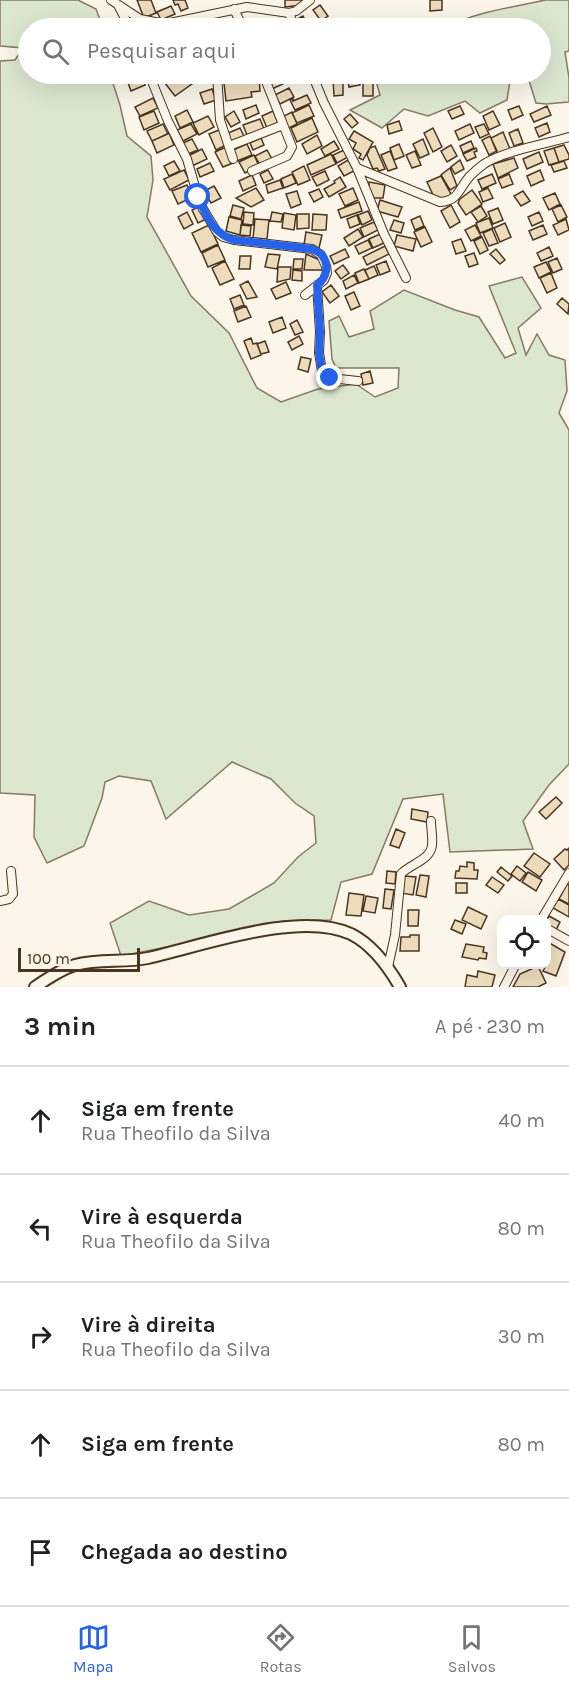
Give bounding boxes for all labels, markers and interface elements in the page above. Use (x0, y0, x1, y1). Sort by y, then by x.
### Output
search box (18, 18, 551, 84)
icon: search (39, 35, 72, 68)
text: Pesquisar aqui (87, 38, 236, 64)
route start (184, 183, 210, 209)
route end (316, 364, 342, 390)
map controls (497, 915, 551, 969)
button: locate (497, 915, 551, 969)
scale bar (18, 945, 140, 972)
text: 100 m (27, 949, 70, 968)
text: 3 min (24, 1011, 96, 1042)
text: A pé · 230 m (435, 1015, 545, 1038)
text: Siga em frente (81, 1096, 234, 1122)
icon: ahead (24, 1104, 57, 1137)
text: 40 m (499, 1109, 545, 1132)
text: Rua Theofilo da Silva (81, 1122, 271, 1145)
text: Vire à esquerda (81, 1204, 243, 1230)
icon: left (24, 1212, 57, 1245)
text: 80 m (497, 1217, 545, 1240)
text: Rua Theofilo da Silva (81, 1230, 271, 1253)
text: Vire à direita (81, 1312, 216, 1338)
icon: right (24, 1320, 57, 1353)
text: 30 m (498, 1325, 545, 1348)
text: Rua Theofilo da Silva (81, 1338, 271, 1361)
icon: ahead (24, 1428, 57, 1461)
text: Siga em frente (81, 1431, 234, 1457)
text: 80 m (497, 1433, 545, 1456)
icon: arrive (24, 1536, 57, 1569)
text: Chegada ao destino (81, 1539, 288, 1565)
tab: Mapa (73, 1621, 114, 1676)
tab: Rotas (260, 1621, 302, 1676)
tab: Salvos (448, 1621, 496, 1676)

